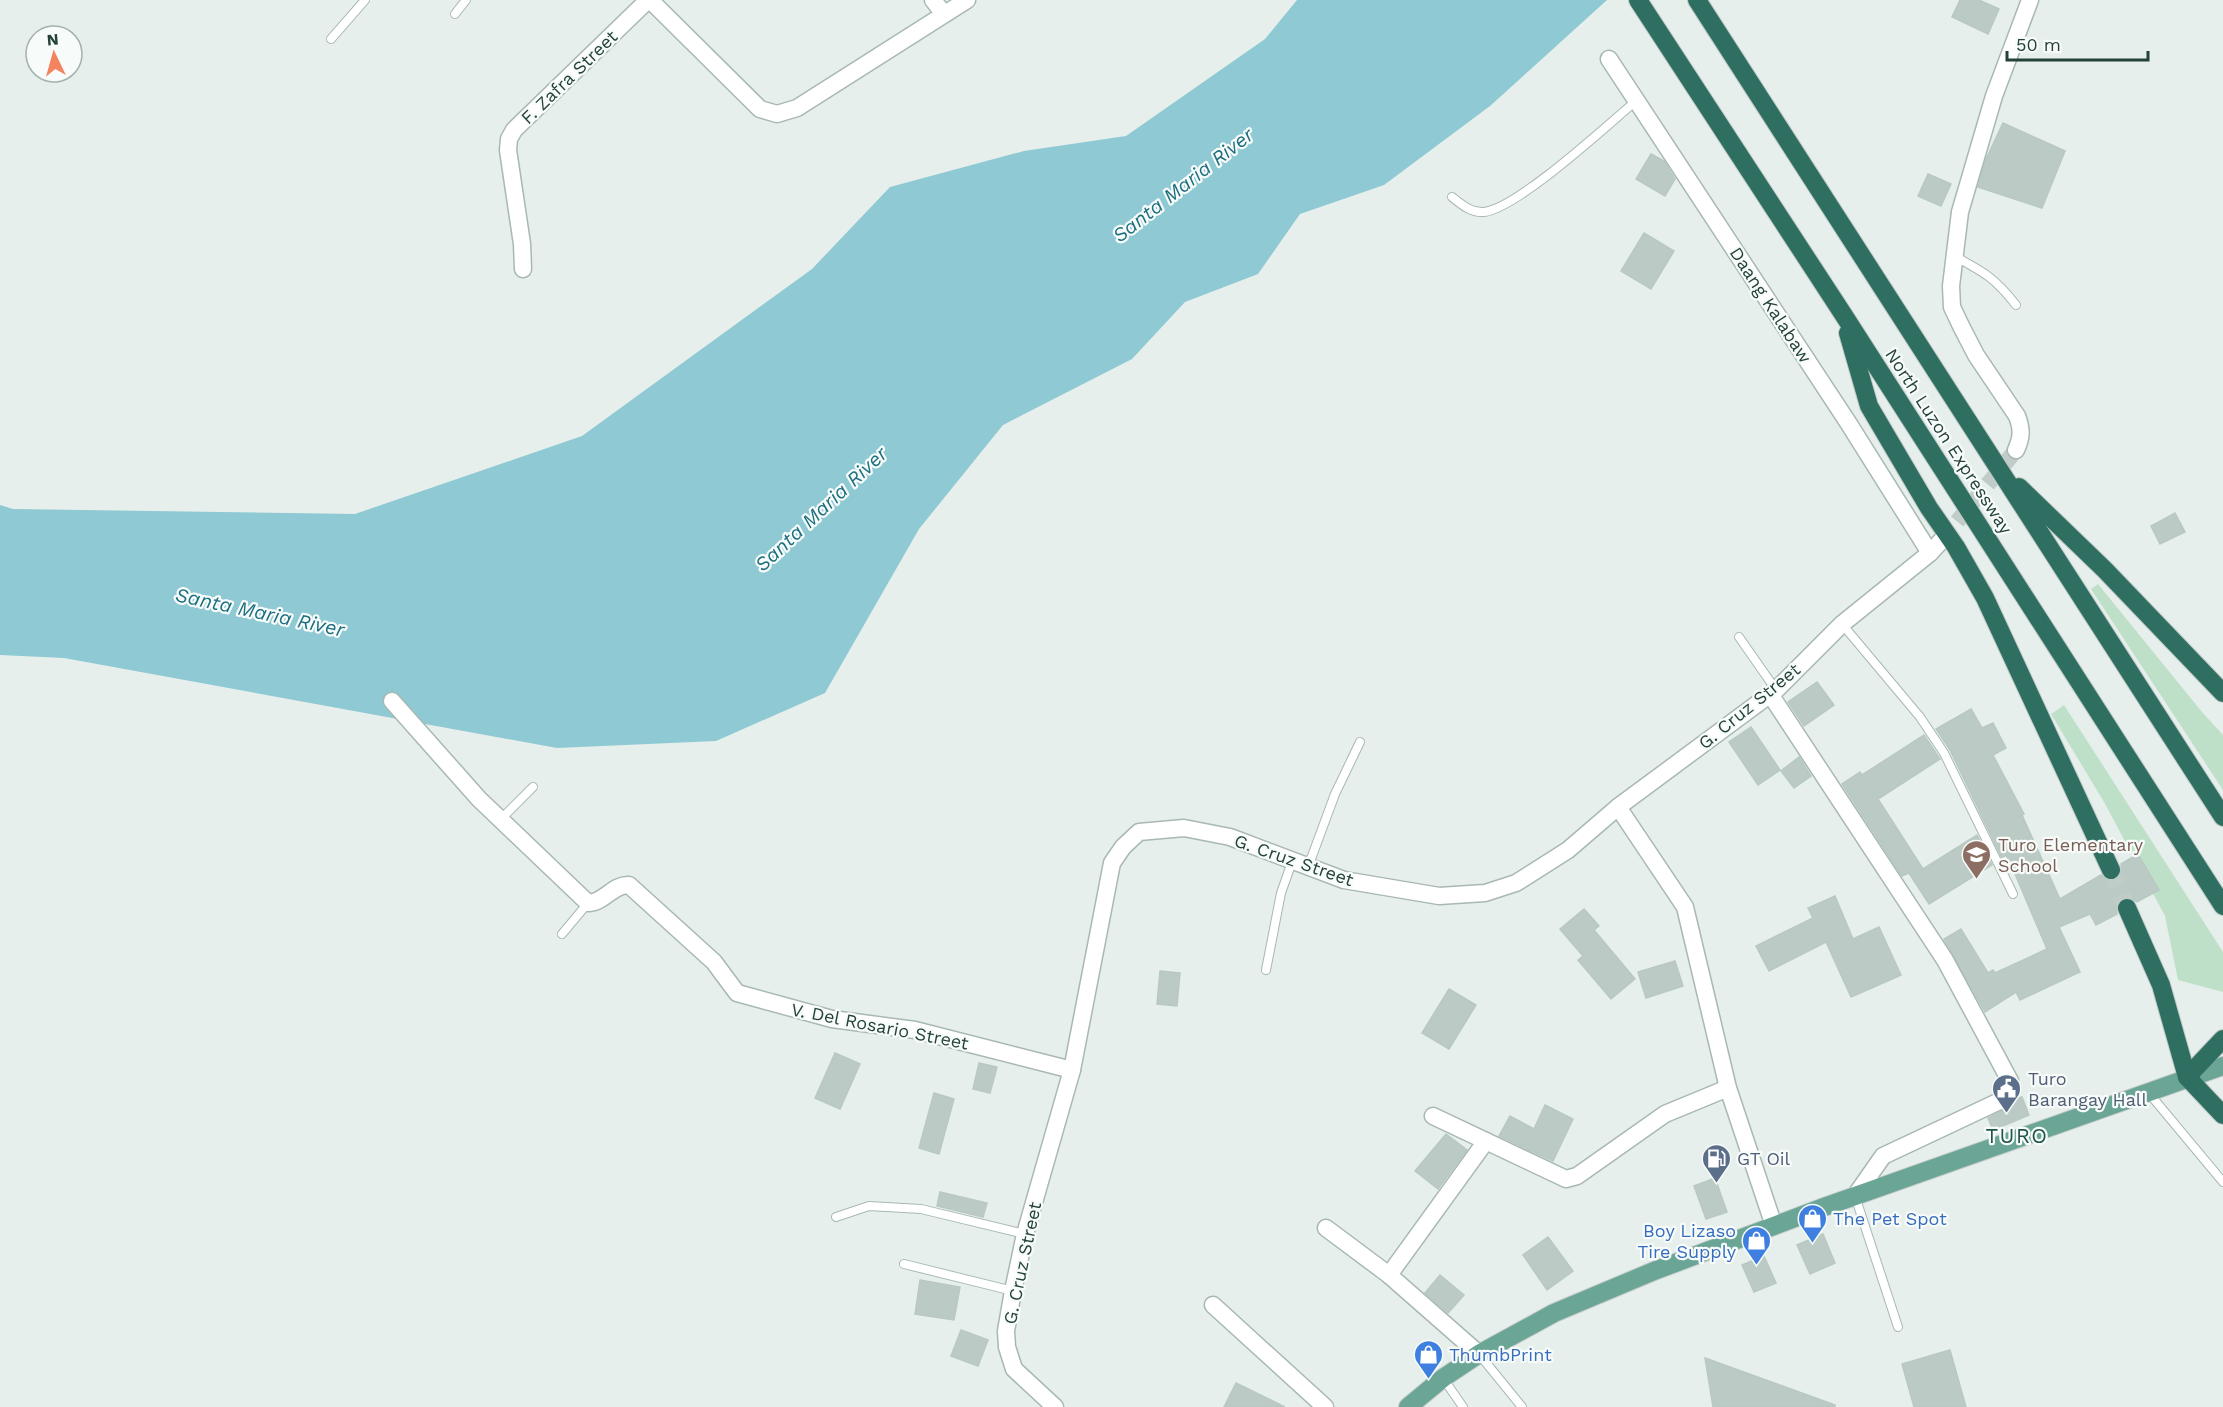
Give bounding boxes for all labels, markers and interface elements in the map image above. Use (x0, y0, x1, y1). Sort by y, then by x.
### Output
north arrow (24, 24, 84, 84)
scale bar (2007, 24, 2148, 62)
street label: F. Zafra Street (517, 26, 622, 128)
text: N (46, 30, 59, 50)
text: 50 m (2016, 34, 2061, 55)
water label: Santa Maria River (1108, 122, 1259, 247)
street label: Daang Kalabaw (1726, 243, 1816, 367)
street label: North Luzon Expressway (1881, 344, 2017, 538)
water label: Santa Maria River (750, 441, 893, 576)
water label: Santa Maria River (173, 582, 348, 642)
street label: G. Cruz Street (1694, 658, 1804, 753)
street label: G. Cruz Street (1232, 830, 1357, 890)
place label: Turo Elementary School (1998, 834, 2144, 876)
school or university icon: Turo Elementary School (1961, 838, 1993, 880)
street label: V. Del Rosario Street (790, 998, 971, 1054)
place label: Turo Barangay Hall (2028, 1068, 2147, 1110)
public building icon: Turo Barangay Hall (1991, 1072, 2023, 1114)
district label: TURO (1985, 1123, 2049, 1148)
fuel station icon: GT Oil (1700, 1142, 1732, 1184)
place label: GT Oil (1737, 1148, 1791, 1169)
street label: G. Cruz Street (999, 1199, 1045, 1326)
shop icon: The Pet Spot (1796, 1202, 1828, 1244)
place label: The Pet Spot (1833, 1208, 1947, 1229)
place label: Boy Lizaso Tire Supply (1638, 1220, 1737, 1262)
shop icon: Boy Lizaso Tire Supply (1741, 1224, 1773, 1266)
shop icon: ThumbPrint (1412, 1338, 1444, 1380)
place label: ThumbPrint (1449, 1344, 1552, 1365)

